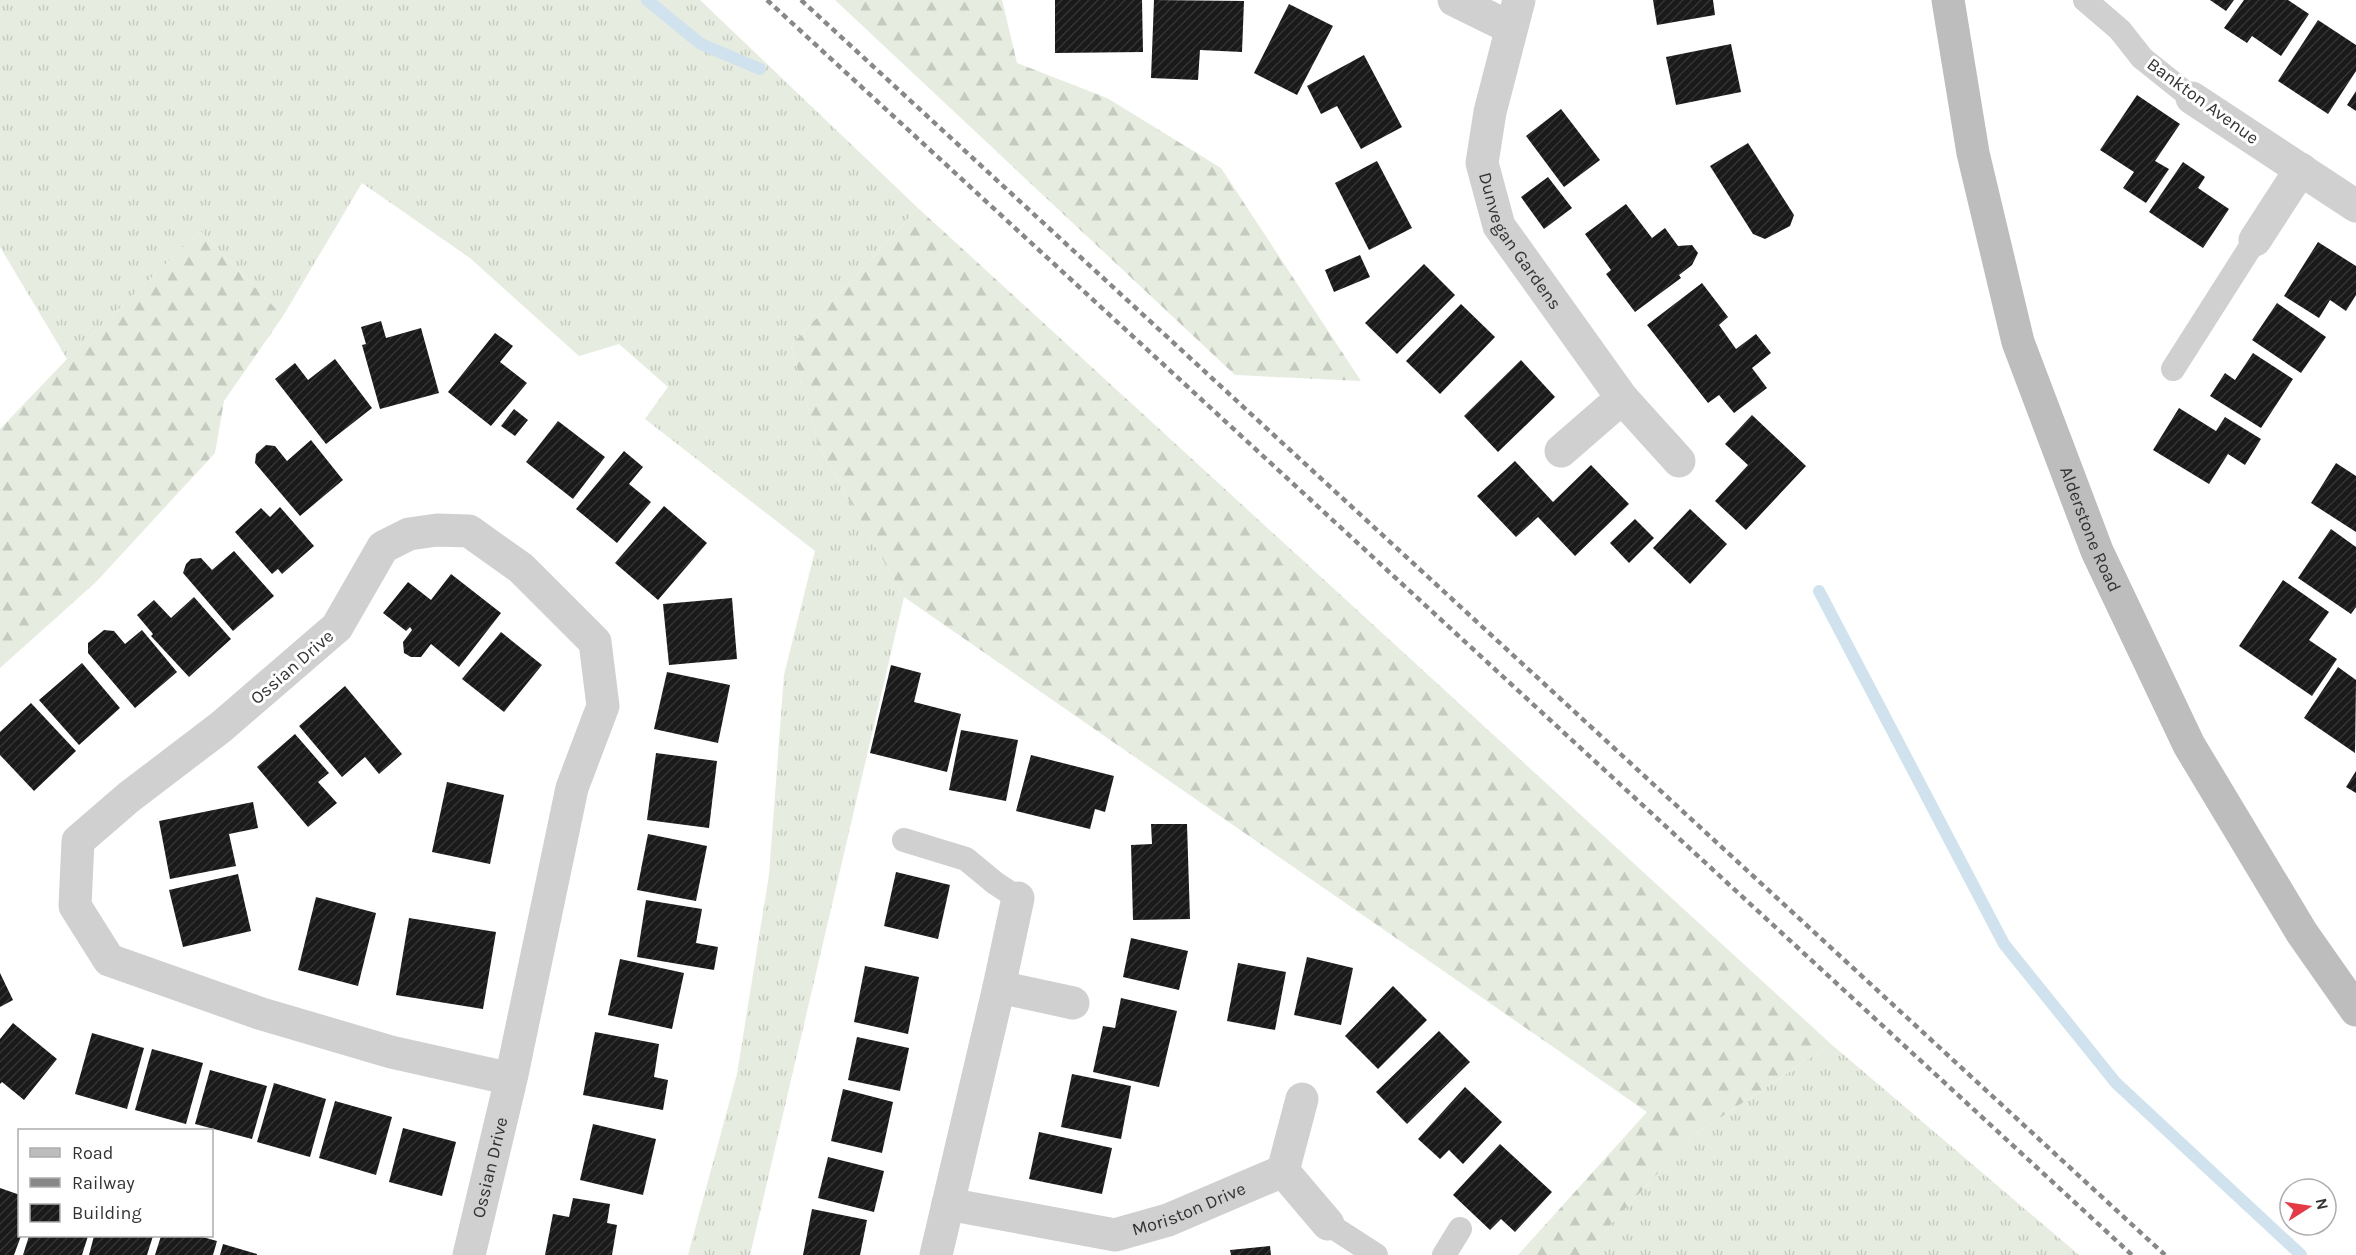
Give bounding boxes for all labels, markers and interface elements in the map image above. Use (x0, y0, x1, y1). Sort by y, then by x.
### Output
street label: Bankton Avenue (2143, 53, 2263, 149)
street label: Dunvegan Gardens (1474, 170, 1566, 314)
street label: Alderstone Road (2055, 463, 2126, 596)
street label: Ossian Drive (246, 625, 338, 709)
street label: Ossian Drive (467, 1115, 513, 1220)
legend (18, 1129, 213, 1237)
text: Road (72, 1142, 113, 1164)
text: Railway (72, 1172, 135, 1194)
street label: Moriston Drive (1129, 1177, 1249, 1241)
north arrow (2278, 1177, 2338, 1237)
text: N (2312, 1196, 2333, 1212)
text: Building (72, 1202, 142, 1224)

